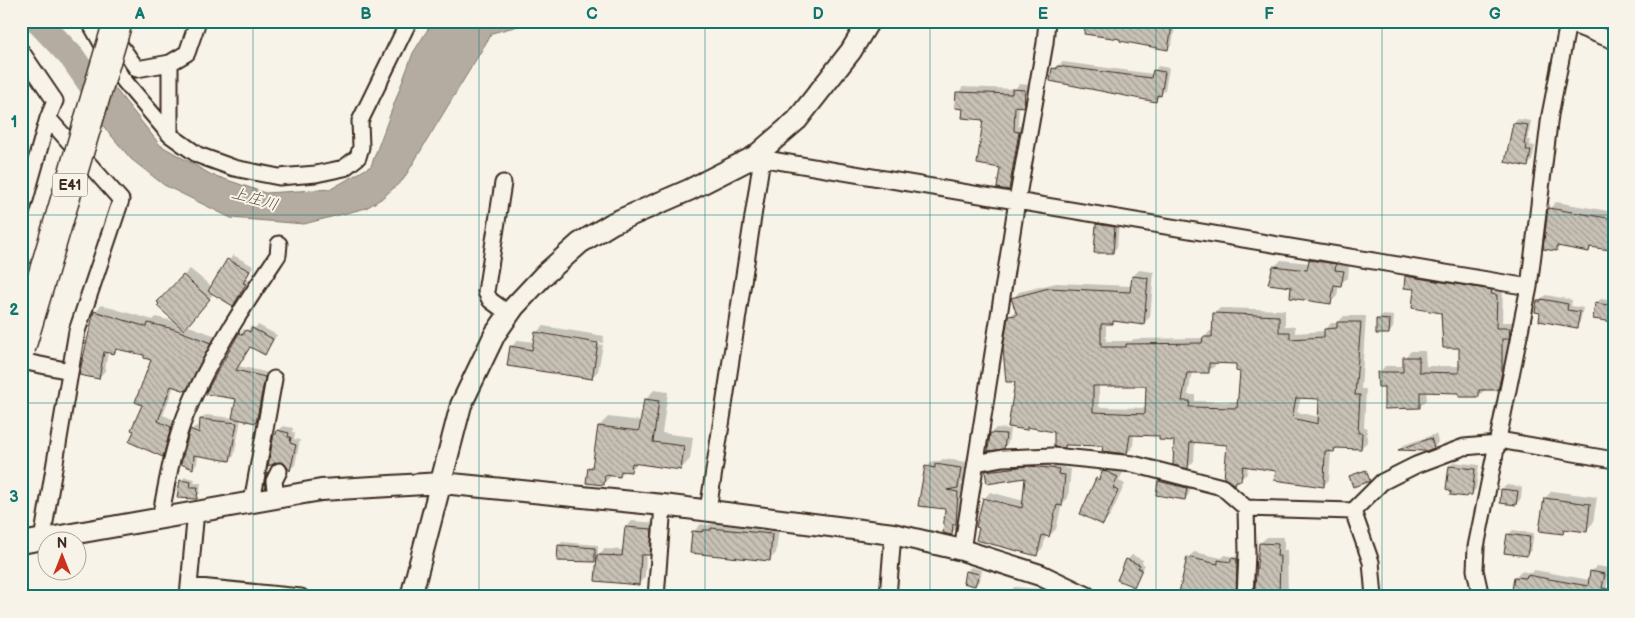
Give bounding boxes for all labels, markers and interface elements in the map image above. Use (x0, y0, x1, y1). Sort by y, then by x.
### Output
text: A (134, 5, 145, 24)
text: B (360, 5, 372, 24)
text: C (586, 5, 598, 24)
text: D (812, 5, 824, 24)
text: E (1038, 5, 1048, 24)
text: F (1264, 5, 1274, 24)
text: G (1489, 5, 1501, 24)
text: 1 (11, 113, 17, 132)
road number: E41 (52, 174, 88, 196)
water label: 上庄川 (229, 184, 280, 215)
text: 2 (9, 301, 19, 320)
text: 3 (9, 488, 19, 507)
north arrow (38, 530, 88, 580)
text: N (57, 535, 67, 552)

